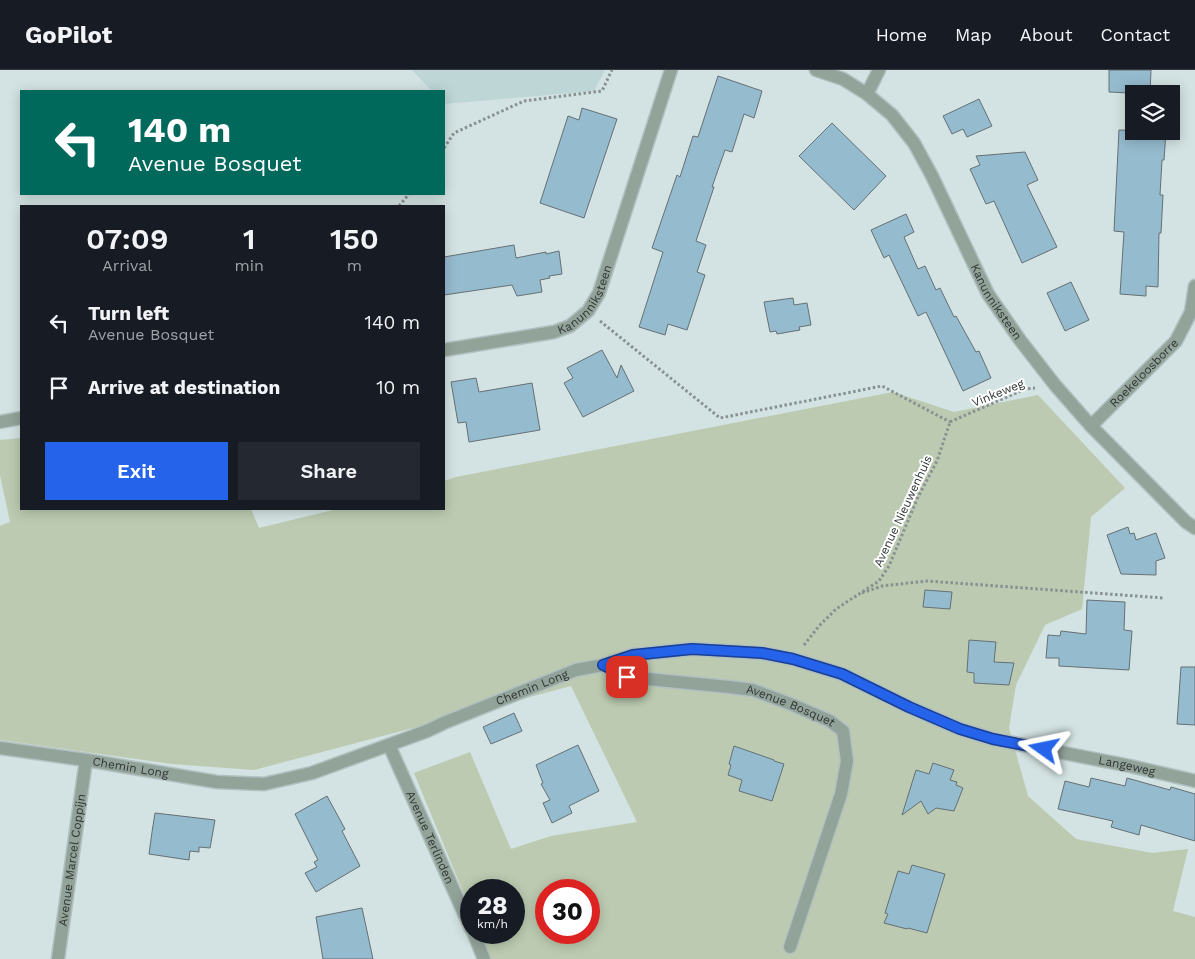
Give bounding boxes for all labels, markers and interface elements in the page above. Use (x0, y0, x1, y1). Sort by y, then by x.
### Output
text: GoPilot (25, 21, 112, 49)
text: Home (876, 24, 927, 45)
text: Map (955, 24, 992, 45)
text: About (1020, 24, 1072, 45)
text: Contact (1100, 24, 1170, 45)
map controls (1125, 85, 1180, 140)
button: layers (1125, 85, 1180, 140)
text: 140 m (128, 109, 231, 151)
icon: left (45, 110, 110, 175)
text: Avenue Bosquet (128, 151, 301, 176)
text: 07:09 (86, 221, 168, 256)
text: 1 (243, 221, 255, 256)
text: 150 (330, 221, 379, 256)
text: Arrival (102, 256, 152, 275)
text: min (234, 256, 264, 275)
text: m (347, 256, 362, 275)
street label: Kanunniksteen (968, 262, 1025, 342)
street label: Kanunniksteen (555, 263, 615, 337)
text: Turn left (88, 302, 169, 325)
icon: left (45, 309, 73, 337)
text: 140 m (365, 311, 420, 334)
text: Avenue Bosquet (88, 325, 214, 344)
street label: Roekeloosborre (1107, 336, 1181, 410)
icon: arrive (45, 374, 73, 402)
text: Arrive at destination (88, 376, 280, 399)
text: 10 m (376, 376, 420, 399)
street label: Vinkeweg (970, 376, 1027, 410)
button: Exit (45, 442, 228, 500)
button: Share (238, 442, 420, 500)
street label: Avenue Nieuwenhuis (871, 453, 935, 569)
pin (606, 656, 648, 698)
icon: arrive (613, 663, 641, 691)
street label: Chemin Long (494, 667, 571, 708)
street label: Avenue Bosquet (745, 682, 838, 729)
position arrow (1017, 722, 1069, 774)
street label: Langeweg (1097, 753, 1157, 779)
street label: Chemin Long (92, 754, 170, 781)
street label: Avenue Terlinden (403, 789, 457, 886)
street label: Avenue Marcel Coppijn (56, 793, 88, 927)
speed limit sign: 30 (535, 879, 600, 944)
text: 28 (477, 891, 508, 920)
text: km/h (477, 917, 508, 931)

